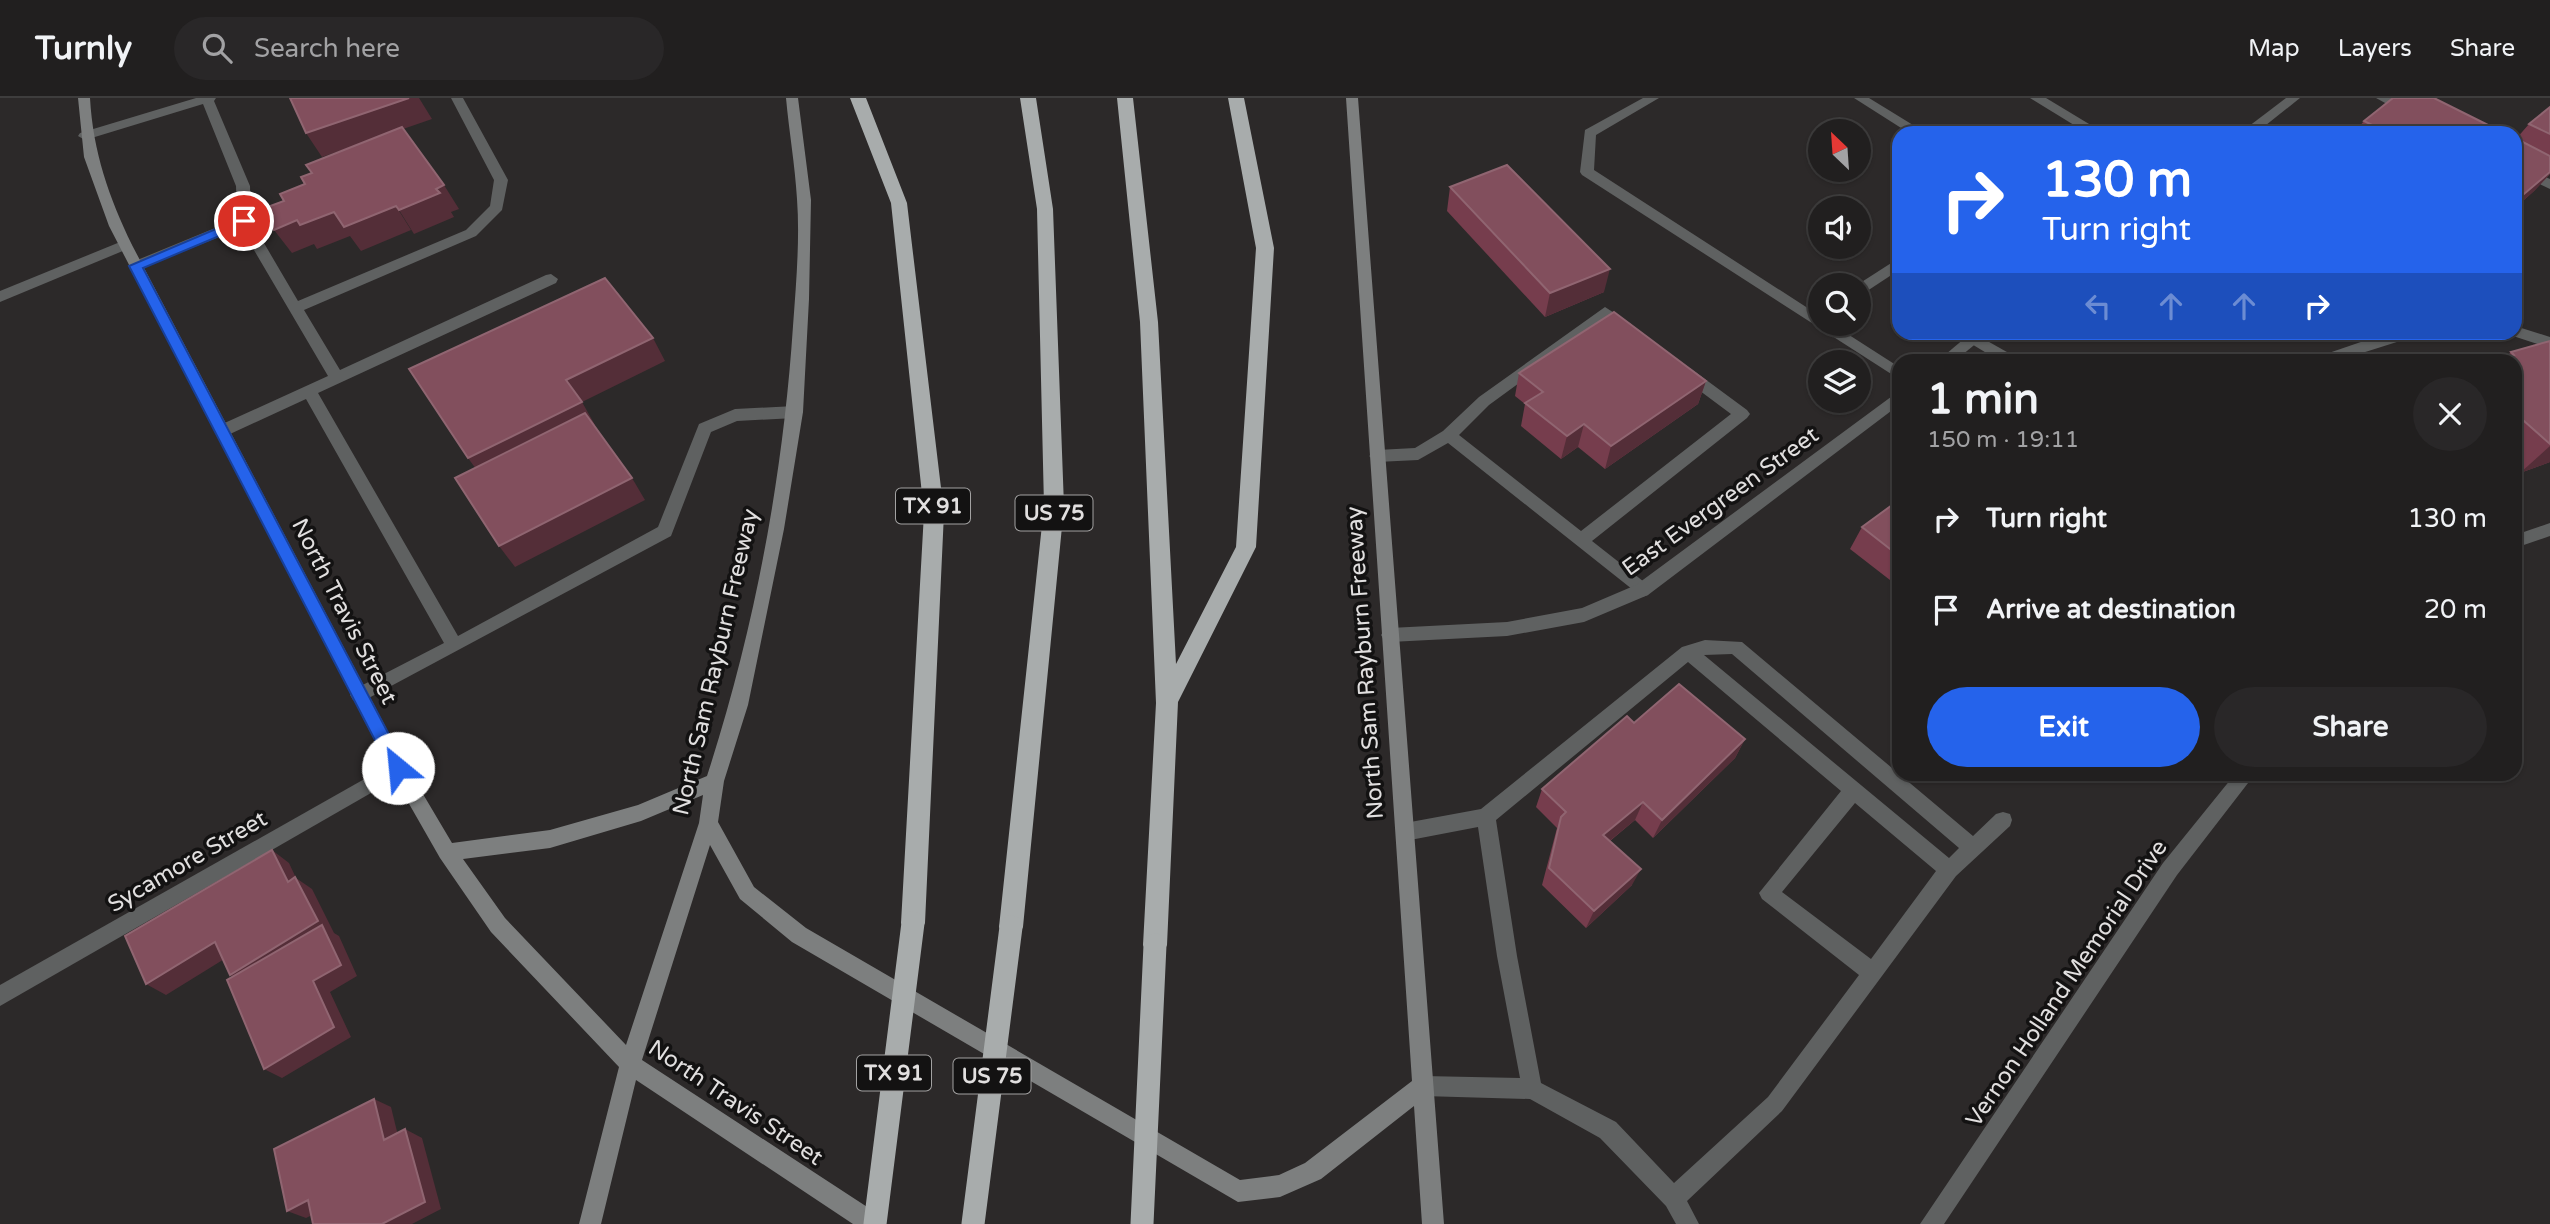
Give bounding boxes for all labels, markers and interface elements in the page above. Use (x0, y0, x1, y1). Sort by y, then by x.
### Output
search box (174, 17, 664, 80)
text: Turnly (35, 29, 132, 68)
icon: search (198, 29, 236, 67)
text: Search here (254, 33, 400, 64)
text: Map (2248, 34, 2300, 63)
text: Layers (2338, 34, 2412, 63)
text: Share (2450, 34, 2515, 63)
north arrow (1808, 119, 1871, 182)
map controls (1808, 119, 1871, 413)
text: 130 m (2042, 151, 2192, 210)
icon: right (1927, 154, 2018, 245)
pin (214, 191, 274, 251)
button: sound (1808, 196, 1871, 259)
icon: arrive (225, 202, 263, 240)
text: Turn right (2042, 211, 2191, 249)
button: search (1808, 273, 1871, 336)
icon: left (2079, 287, 2117, 325)
icon: ahead (2152, 287, 2190, 325)
icon: ahead (2225, 287, 2263, 325)
icon: right (2298, 287, 2336, 325)
button: layers (1808, 350, 1871, 413)
text: 1 min (1927, 374, 2039, 425)
button: close (2413, 377, 2487, 451)
street label: East Evergreen Street (1617, 421, 1824, 582)
text: 150 m · 19:11 (1927, 426, 2079, 454)
road number: TX 91 (896, 488, 970, 524)
road number: US 75 (1016, 496, 1092, 530)
icon: right (1927, 500, 1965, 538)
text: Turn right (1986, 503, 2107, 534)
text: 130 m (2407, 503, 2487, 534)
street label: North Sam Rayburn Freeway (667, 506, 765, 818)
street label: North Sam Rayburn Freeway (1340, 506, 1390, 820)
street label: North Travis Street (285, 514, 403, 709)
icon: arrive (1927, 591, 1965, 629)
text: Arrive at destination (1986, 594, 2236, 625)
text: 20 m (2424, 594, 2487, 625)
button: Exit (1927, 687, 2200, 767)
button: Share (2214, 687, 2487, 767)
position arrow (361, 731, 435, 805)
street label: Sycamore Street (103, 805, 272, 919)
street label: Vernon Holland Memorial Drive (1960, 835, 2174, 1132)
street label: North Travis Street (643, 1034, 828, 1172)
road number: TX 91 (857, 1056, 931, 1090)
road number: US 75 (954, 1058, 1030, 1094)

